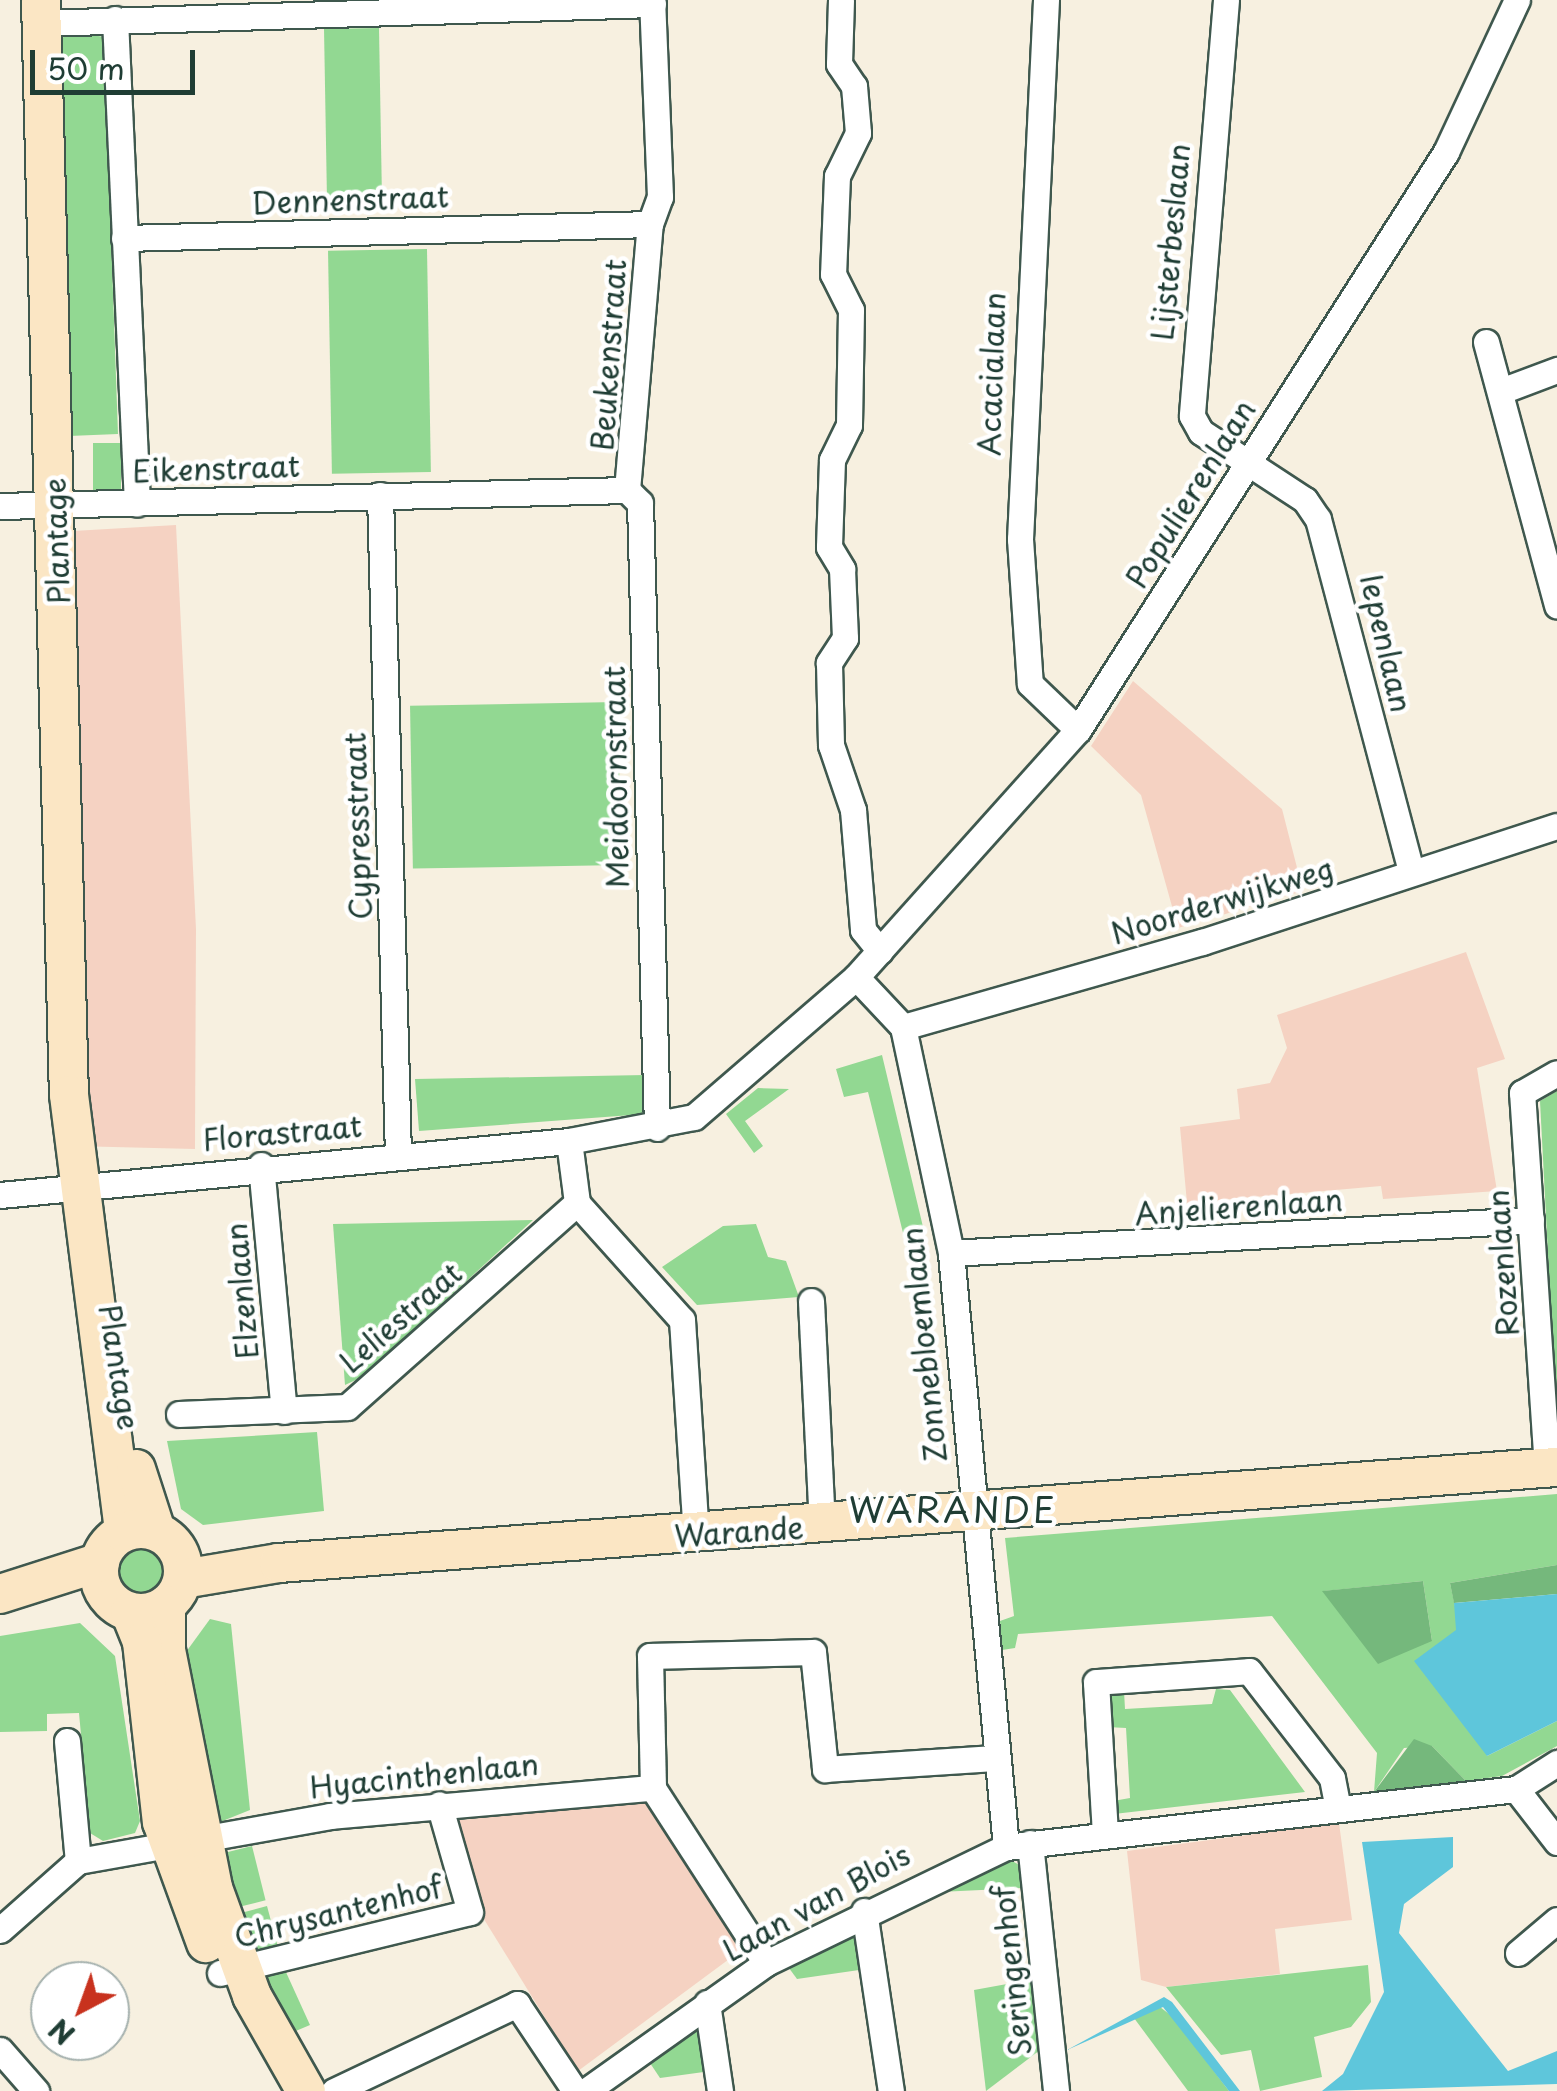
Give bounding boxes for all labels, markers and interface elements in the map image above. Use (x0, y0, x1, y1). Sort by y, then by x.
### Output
scale bar (35, 30, 200, 92)
text: 50 m (47, 45, 125, 90)
street label: Lijsterbeslaan (1143, 142, 1197, 342)
street label: Dennenstraat (251, 178, 449, 220)
street label: Beukenstraat (583, 258, 633, 452)
street label: Acacialaan (970, 292, 1012, 456)
street label: Populierenlaan (1118, 392, 1262, 594)
street label: Eikenstraat (132, 447, 300, 489)
street label: Plantage (36, 477, 76, 605)
street label: Iepenlaan (1354, 570, 1420, 716)
street label: Meidoornstraat (595, 665, 635, 889)
street label: Cypresstraat (336, 732, 378, 920)
street label: Noorderwijkweg (1106, 849, 1338, 951)
street label: Florastraat (201, 1107, 363, 1157)
street label: Anjelierenlaan (1133, 1181, 1345, 1231)
street label: Rozenlaan (1479, 1188, 1525, 1338)
street label: Elzenlaan (217, 1221, 265, 1361)
street label: Zonnebloemlaan (893, 1226, 953, 1464)
street label: Leliestraat (332, 1254, 468, 1380)
street label: Plantage (92, 1302, 148, 1432)
district label: WARANDE (849, 1488, 1057, 1530)
street label: Warande (673, 1509, 805, 1553)
street label: Hyacinthenlaan (308, 1745, 540, 1805)
street label: Laan van Blois (717, 1836, 915, 1968)
street label: Chrysantenhof (230, 1868, 446, 1954)
street label: Seringenhof (984, 1884, 1038, 2058)
north arrow (30, 1961, 130, 2061)
text: N (39, 2009, 84, 2056)

